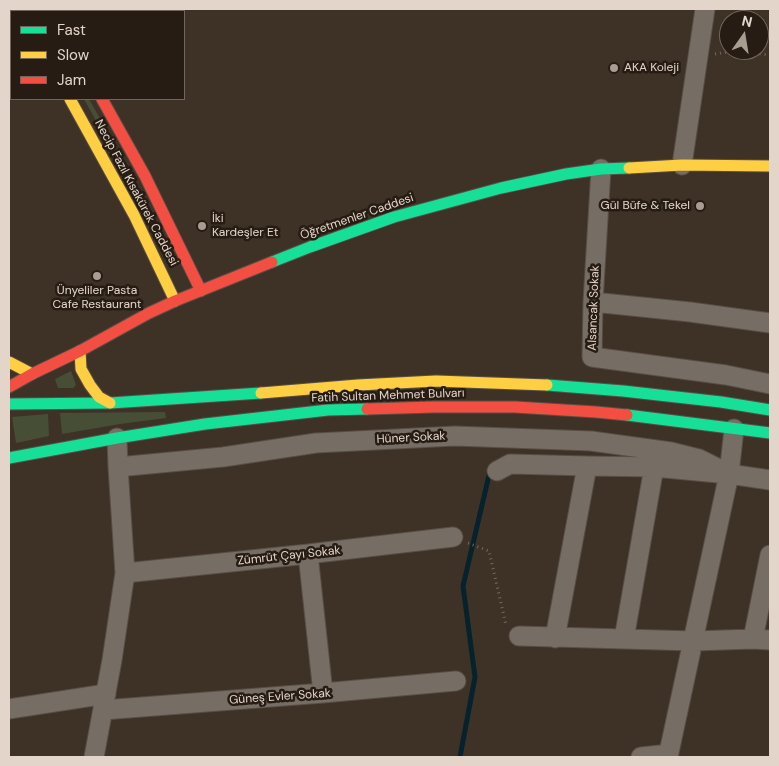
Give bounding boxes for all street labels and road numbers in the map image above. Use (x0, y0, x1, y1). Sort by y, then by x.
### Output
street label: Necip Fazıl Kısakürek Caddesi (91, 117, 181, 269)
street label: Öğretmenler Caddesi (298, 191, 416, 243)
street label: Alsancak Sokak (585, 265, 603, 351)
street label: Fatih Sultan Mehmet Bulvarı (311, 386, 465, 406)
street label: Hüner Sokak (376, 429, 446, 447)
street label: Zümrüt Çayı Sokak (237, 543, 341, 569)
street label: Güneş Evler Sokak (229, 686, 331, 708)

